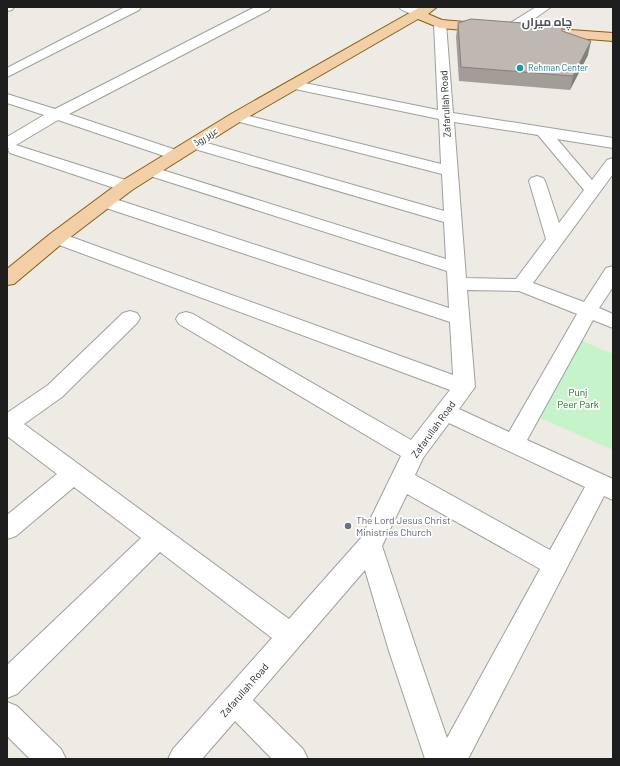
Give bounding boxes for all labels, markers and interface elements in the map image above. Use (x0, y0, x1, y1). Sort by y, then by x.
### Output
district label: چاہ میراں (522, 14, 572, 31)
place label: Rehman Center (528, 62, 589, 73)
marker: Rehman Center (515, 63, 525, 73)
street label: Zafarullah Road (437, 70, 453, 138)
street label: عزیز روڈ (192, 125, 220, 148)
park label: Punj Peer Park (557, 386, 599, 410)
street label: Zafarullah Road (408, 398, 458, 460)
place label: The Lord Jesus Christ Ministries Church (356, 514, 451, 538)
marker: The Lord Jesus Christ Ministries Church (343, 521, 353, 531)
street label: Zafarullah Road (217, 661, 271, 719)

